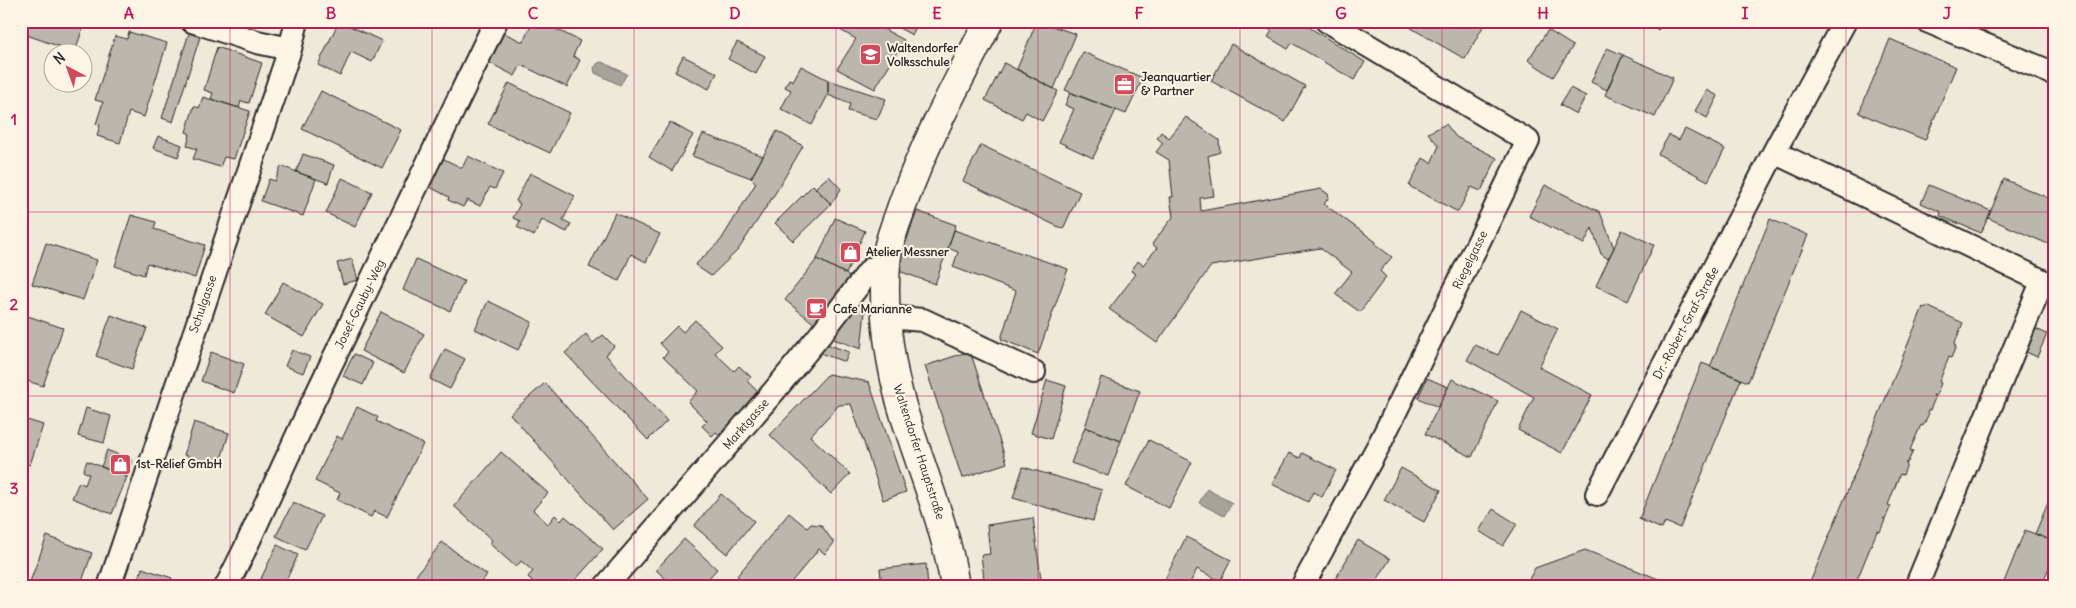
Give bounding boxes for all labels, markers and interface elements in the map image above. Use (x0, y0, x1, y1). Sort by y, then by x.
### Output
text: A (124, 3, 134, 23)
text: B (326, 3, 337, 23)
text: C (528, 3, 539, 23)
text: D (729, 3, 741, 23)
text: E (932, 3, 942, 23)
text: F (1134, 3, 1144, 23)
text: G (1335, 3, 1347, 23)
text: H (1537, 3, 1549, 23)
text: I (1742, 3, 1749, 23)
text: J (1943, 3, 1952, 23)
place label: Waltendorfer Volksschule (887, 40, 958, 69)
north arrow (42, 42, 92, 92)
school or university icon: Waltendorfer Volksschule (859, 43, 883, 67)
text: N (50, 48, 69, 68)
place label: Jeanquartier & Partner (1141, 69, 1211, 98)
office icon: Jeanquartier & Partner (1113, 72, 1137, 96)
text: 1 (11, 109, 17, 129)
street label: Riegelgasse (1449, 228, 1490, 292)
shop icon: Atelier Messner (838, 240, 862, 264)
place label: Atelier Messner (866, 244, 949, 259)
street label: Josef-Gauby-Weg (331, 257, 388, 351)
street label: Dr.-Robert-Graf-Straße (1650, 264, 1722, 382)
street label: Schulgasse (186, 273, 219, 335)
text: 2 (10, 294, 19, 314)
cafe icon: Cafe Marianne (805, 297, 829, 321)
place label: Cafe Marianne (833, 301, 912, 316)
street label: Waltendorfer Hauptstraße (891, 382, 948, 521)
street label: Marktgasse (719, 395, 772, 452)
shop icon: 1st-Relief GmbH (108, 452, 132, 476)
place label: 1st-Relief GmbH (136, 456, 222, 471)
text: 3 (9, 478, 19, 498)

